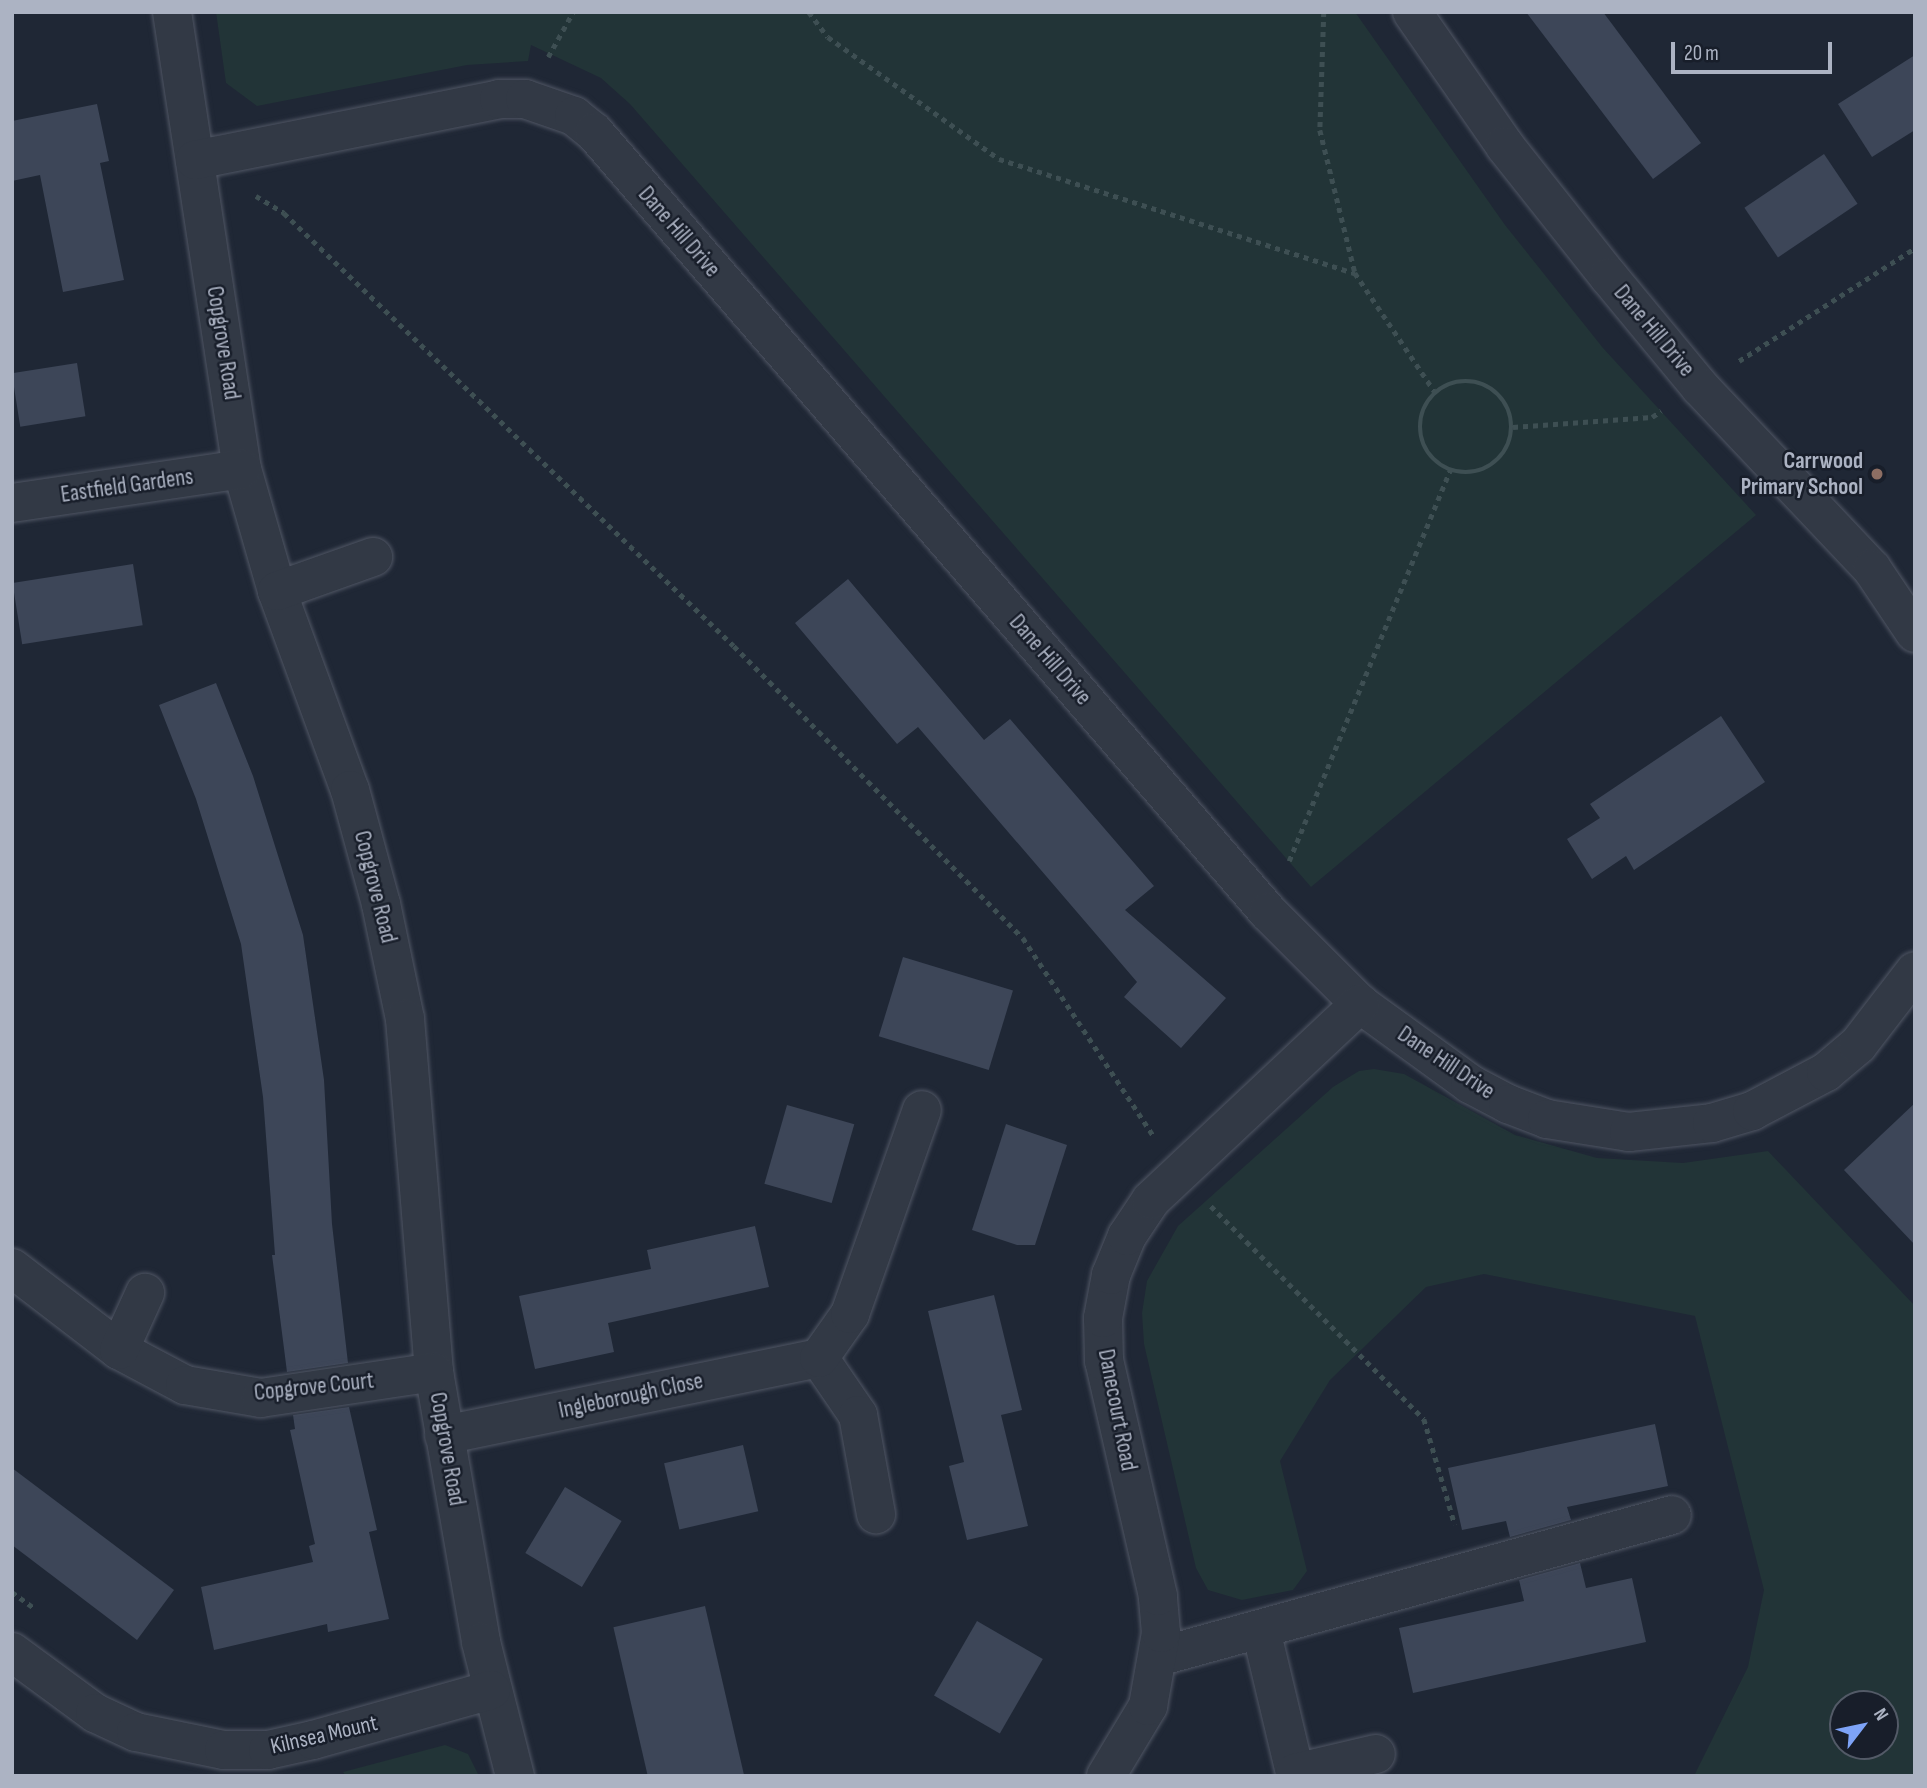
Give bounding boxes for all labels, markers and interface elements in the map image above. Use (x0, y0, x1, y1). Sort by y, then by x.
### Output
scale bar (1675, 28, 1836, 72)
text: 20 m (1684, 41, 1719, 66)
street label: Dane Hill Drive (632, 181, 726, 283)
street label: Dane Hill Drive (1608, 280, 1700, 382)
street label: Copgrove Road (200, 284, 246, 402)
place label: Carrwood Primary School (1741, 447, 1863, 501)
street label: Eastfield Gardens (59, 463, 195, 509)
marker: Carrwood Primary School (1869, 466, 1885, 482)
street label: Dane Hill Drive (1003, 609, 1097, 711)
street label: Copgrove Road (348, 828, 402, 946)
street label: Dane Hill Drive (1392, 1020, 1500, 1106)
street label: Danecourt Road (1092, 1347, 1142, 1473)
street label: Copgrove Court (253, 1367, 375, 1407)
street label: Ingleborough Close (556, 1367, 706, 1425)
street label: Copgrove Road (423, 1390, 471, 1508)
north arrow (1829, 1690, 1899, 1760)
text: N (1868, 1704, 1893, 1725)
street label: Kilnsea Mount (268, 1709, 380, 1761)

